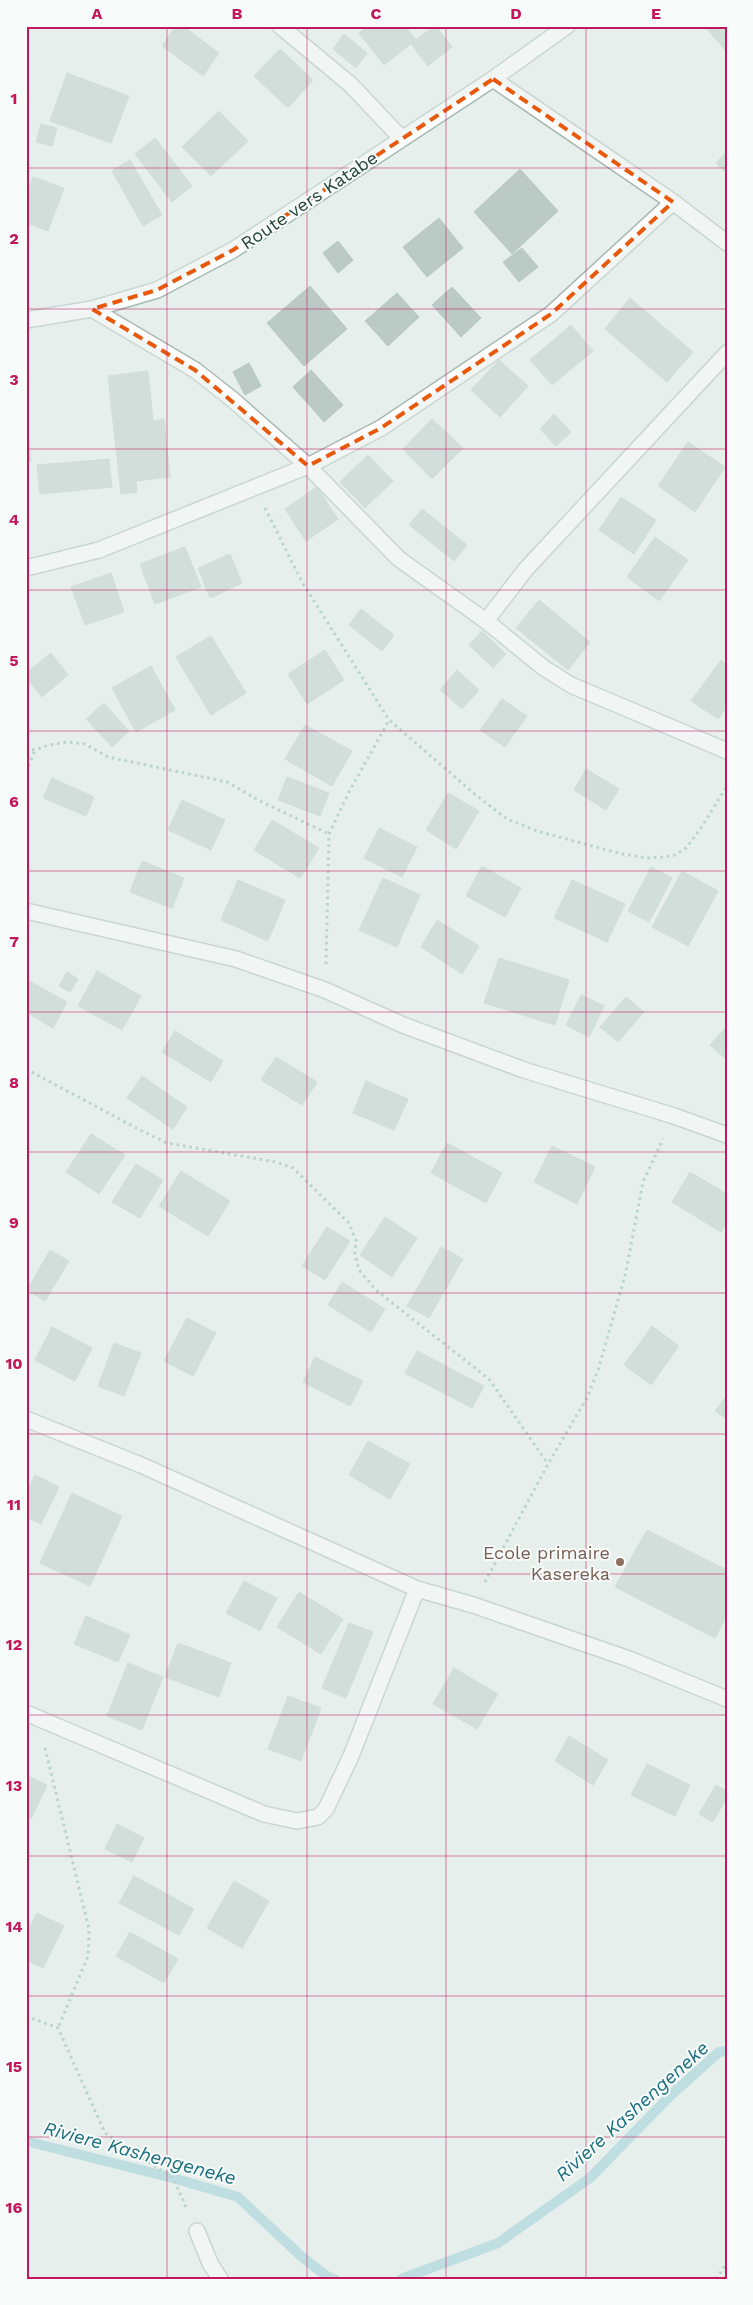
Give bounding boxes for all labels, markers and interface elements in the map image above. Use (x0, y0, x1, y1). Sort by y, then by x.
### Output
text: A (92, 4, 103, 23)
text: B (232, 4, 243, 23)
text: C (371, 4, 382, 23)
text: D (510, 4, 522, 23)
text: E (651, 4, 661, 23)
text: 1 (11, 89, 17, 108)
street label: Route vers Katabe (237, 146, 381, 254)
text: 2 (9, 229, 19, 248)
text: 3 (9, 370, 19, 389)
text: 4 (9, 510, 19, 529)
text: 5 (9, 651, 19, 670)
text: 6 (9, 792, 19, 811)
text: 7 (9, 932, 19, 951)
text: 8 (9, 1073, 19, 1092)
text: 9 (9, 1213, 19, 1232)
text: 10 (5, 1354, 23, 1373)
text: 11 (7, 1495, 21, 1514)
place label: Ecole primaire Kasereka (483, 1542, 610, 1584)
marker: Ecole primaire Kasereka (614, 1556, 626, 1568)
text: 12 (6, 1635, 22, 1654)
text: 13 (6, 1776, 22, 1795)
text: 14 (5, 1917, 23, 1936)
water label: Riviere Kashengeneke (551, 2036, 713, 2186)
text: 15 (6, 2057, 22, 2076)
water label: Riviere Kashengeneke (41, 2116, 239, 2190)
text: 16 (6, 2198, 23, 2217)

